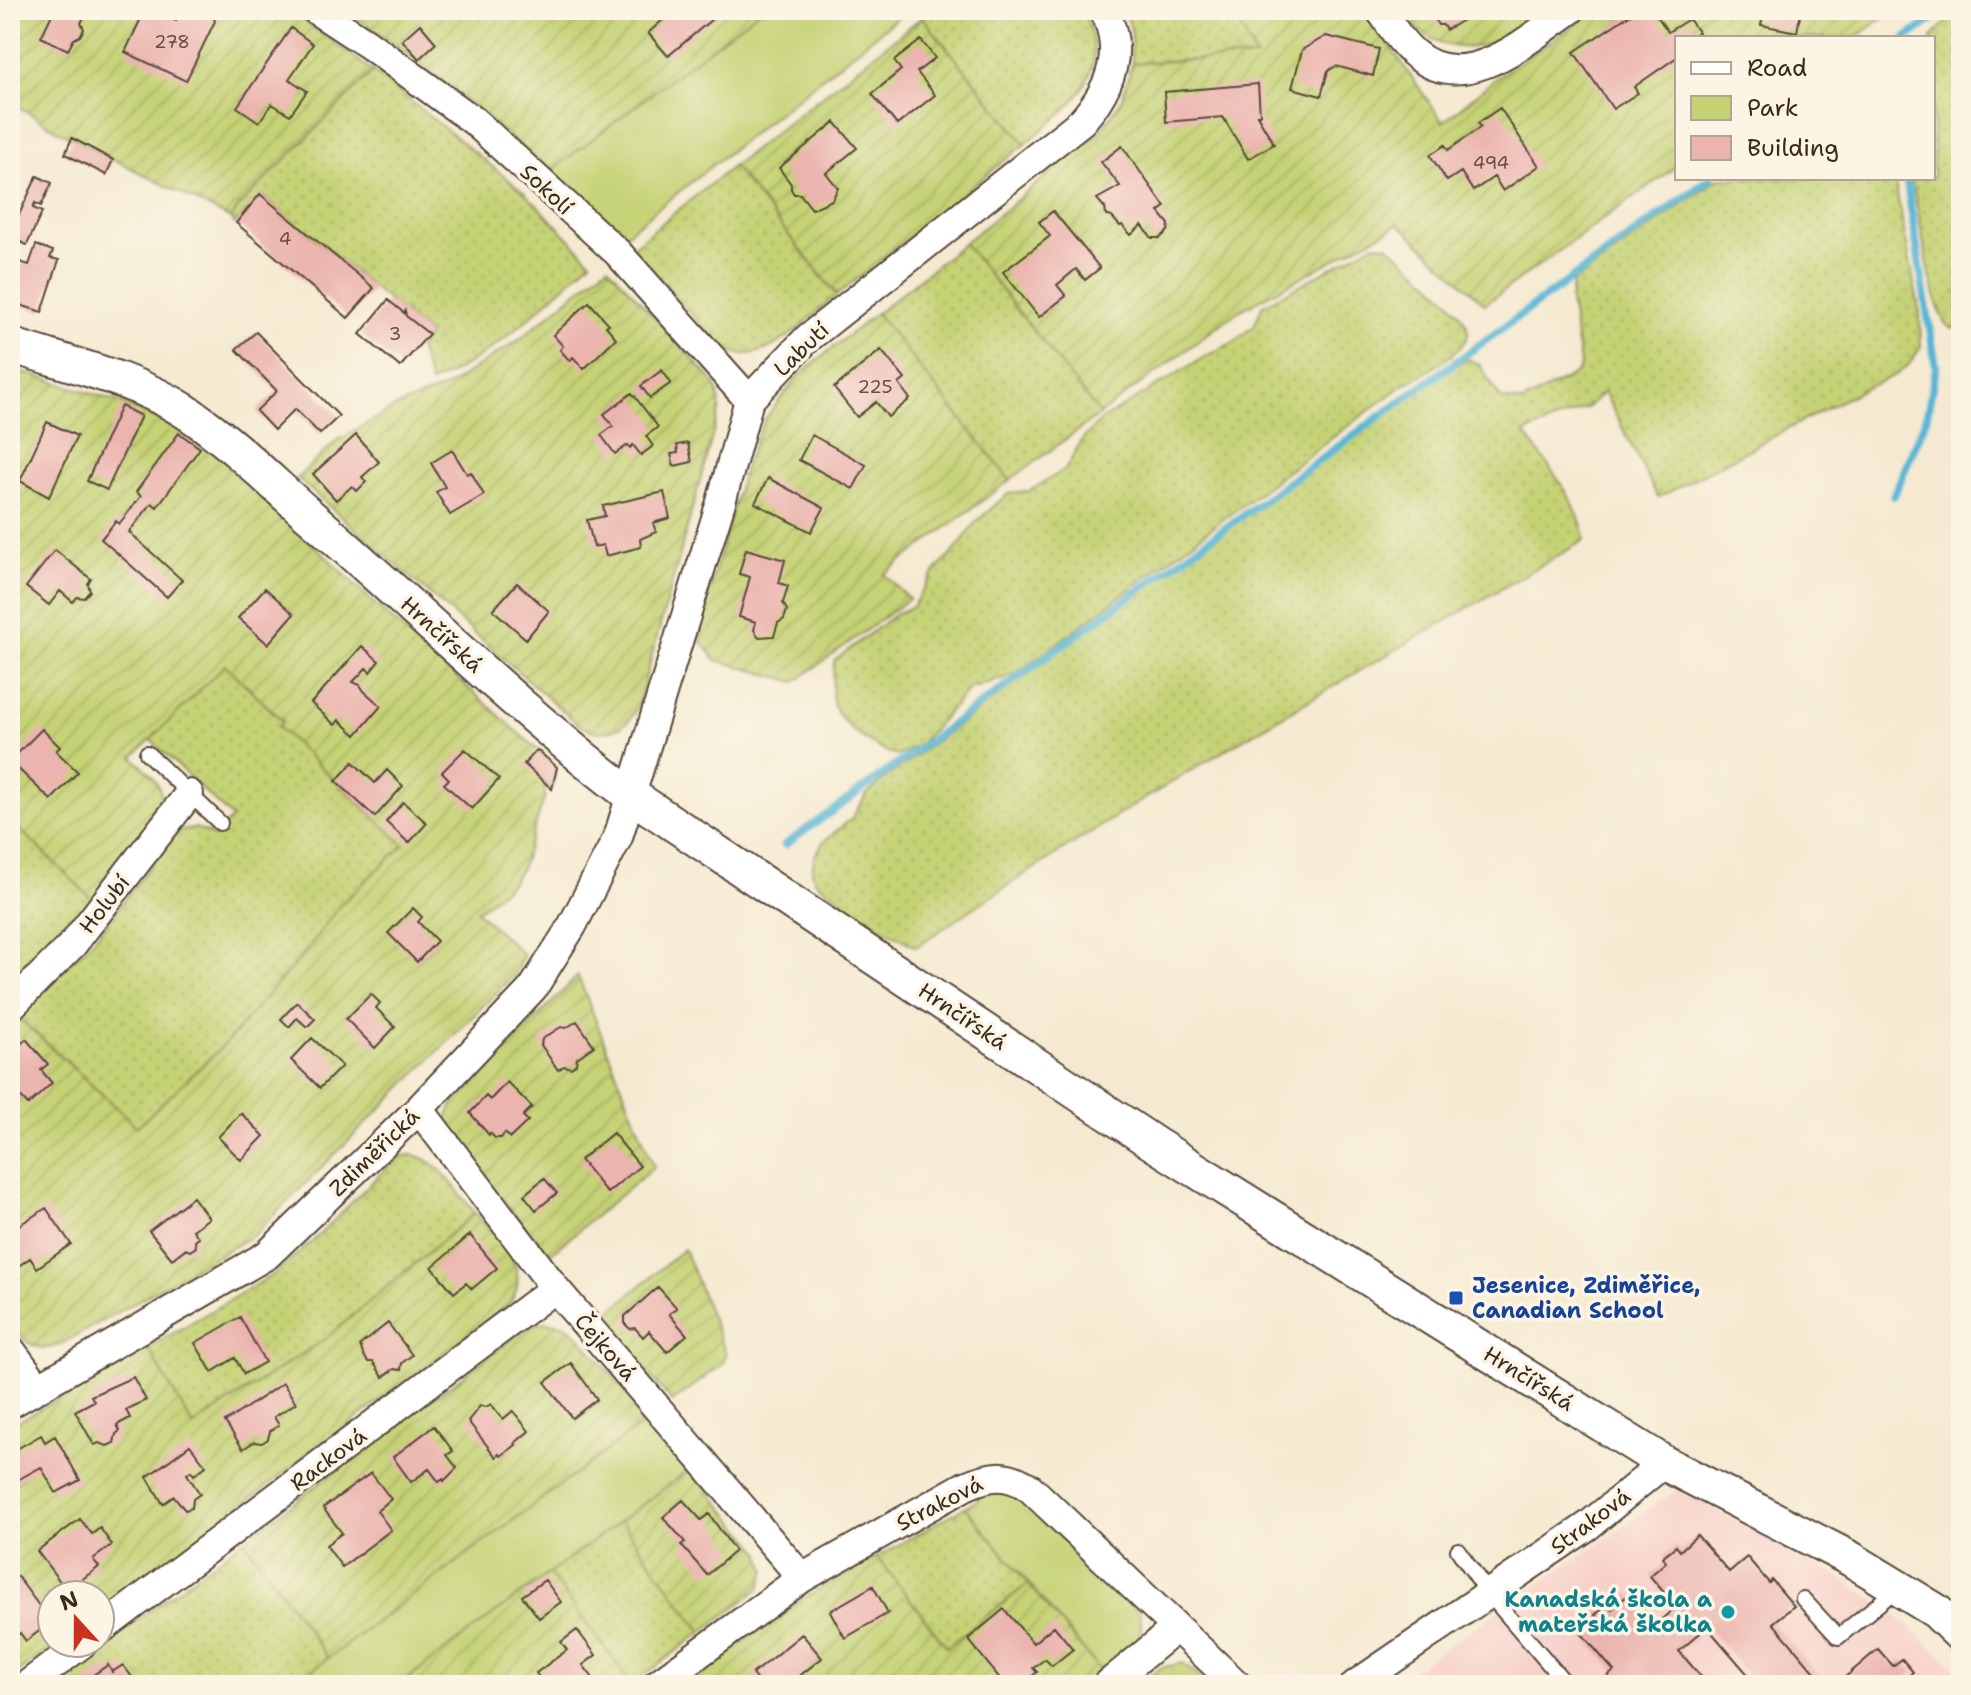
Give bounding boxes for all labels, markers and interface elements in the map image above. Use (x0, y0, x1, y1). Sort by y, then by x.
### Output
house number: 278 (154, 30, 190, 54)
legend (1675, 36, 1935, 180)
text: Road (1747, 52, 1807, 84)
text: Park (1747, 92, 1799, 124)
text: Building (1747, 132, 1839, 164)
house number: 494 (1473, 151, 1509, 175)
street label: Sokolí (514, 157, 579, 221)
house number: 4 (279, 227, 291, 251)
street label: Labutí (767, 316, 835, 383)
house number: 3 (389, 322, 401, 346)
house number: 225 (858, 375, 892, 399)
street label: Hrnčířská (394, 590, 489, 679)
street label: Holubí (72, 869, 136, 940)
street label: Hrnčířská (913, 976, 1013, 1057)
street label: Zdiměřická (323, 1102, 426, 1203)
place label: Jesenice, Zdiměřice, Canadian School (1472, 1271, 1700, 1325)
marker: Jesenice, Zdiměřice, Canadian School (1447, 1289, 1465, 1307)
street label: Čejková (568, 1307, 643, 1388)
street label: Hrnčířská (1478, 1339, 1580, 1418)
street label: Racková (284, 1421, 373, 1498)
street label: Straková (891, 1469, 988, 1538)
street label: Straková (1544, 1481, 1637, 1561)
north arrow (36, 1579, 116, 1659)
text: N (56, 1584, 82, 1617)
place label: Kanadská škola a mateřská školka (1505, 1585, 1712, 1639)
marker: Kanadská škola a mateřská školka (1719, 1603, 1737, 1621)

